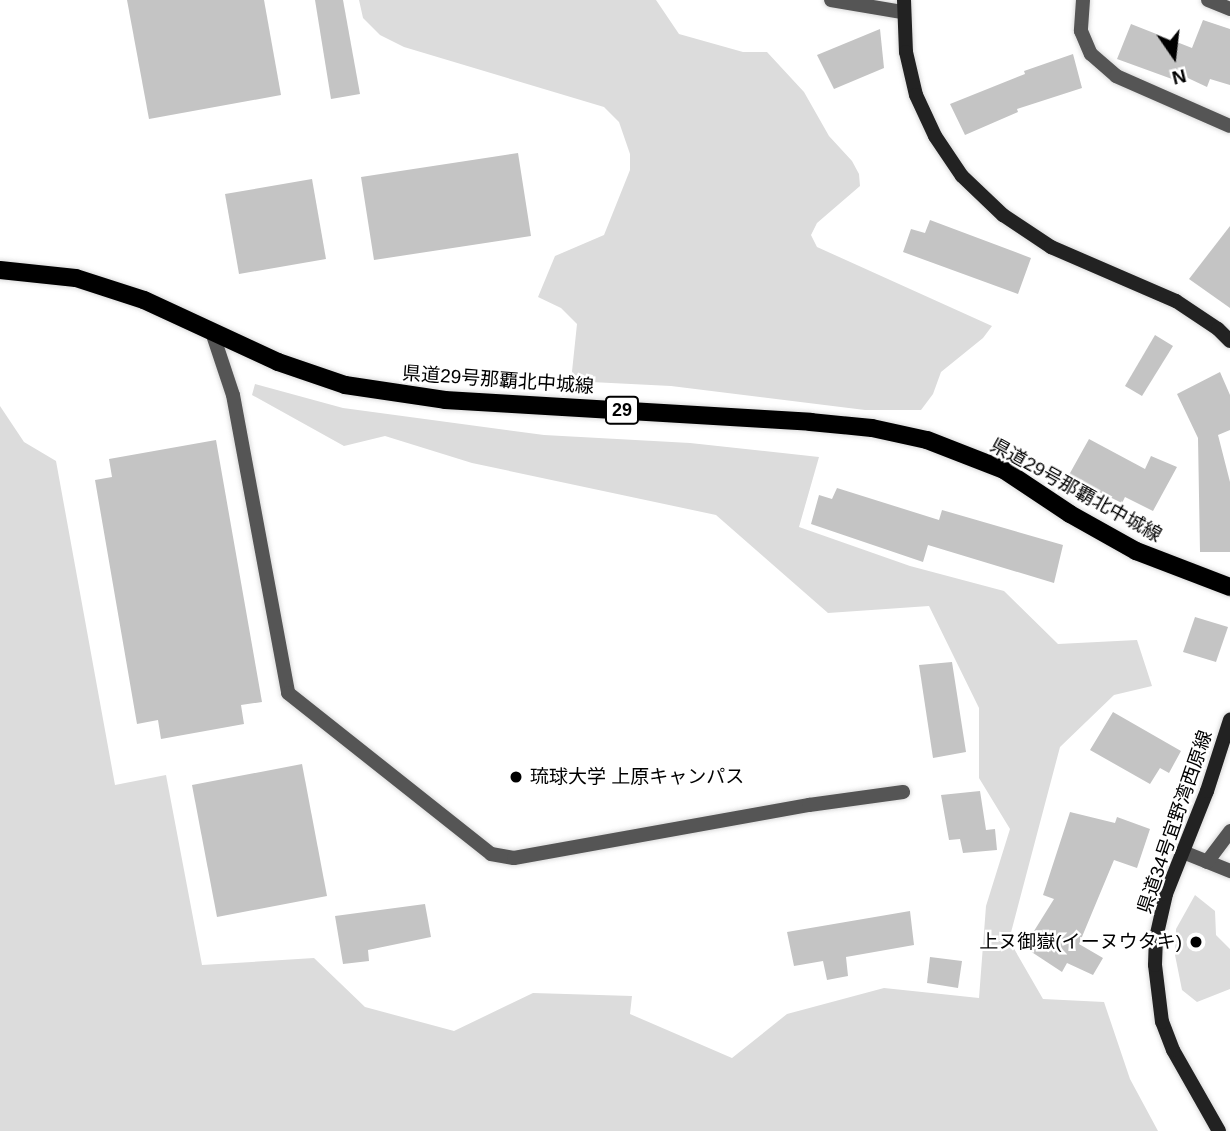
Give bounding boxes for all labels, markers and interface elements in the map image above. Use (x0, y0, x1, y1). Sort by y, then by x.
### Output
north arrow (1139, 21, 1209, 91)
text: N (1170, 65, 1188, 89)
street label: 県道29号那覇北中城線 (401, 362, 595, 398)
road number: 29 (604, 396, 640, 424)
street label: 県道29号那覇北中城線 (986, 433, 1166, 547)
street label: 県道34号宜野湾西原線 (1133, 727, 1217, 917)
place label: 琉球大学 上原キャンパス (530, 766, 744, 788)
marker: 琉球大学 上原キャンパス (508, 769, 524, 785)
place label: 上ヌ御嶽(イーヌウタキ) (979, 931, 1182, 953)
marker: 上ヌ御嶽(イーヌウタキ) (1188, 934, 1204, 950)

